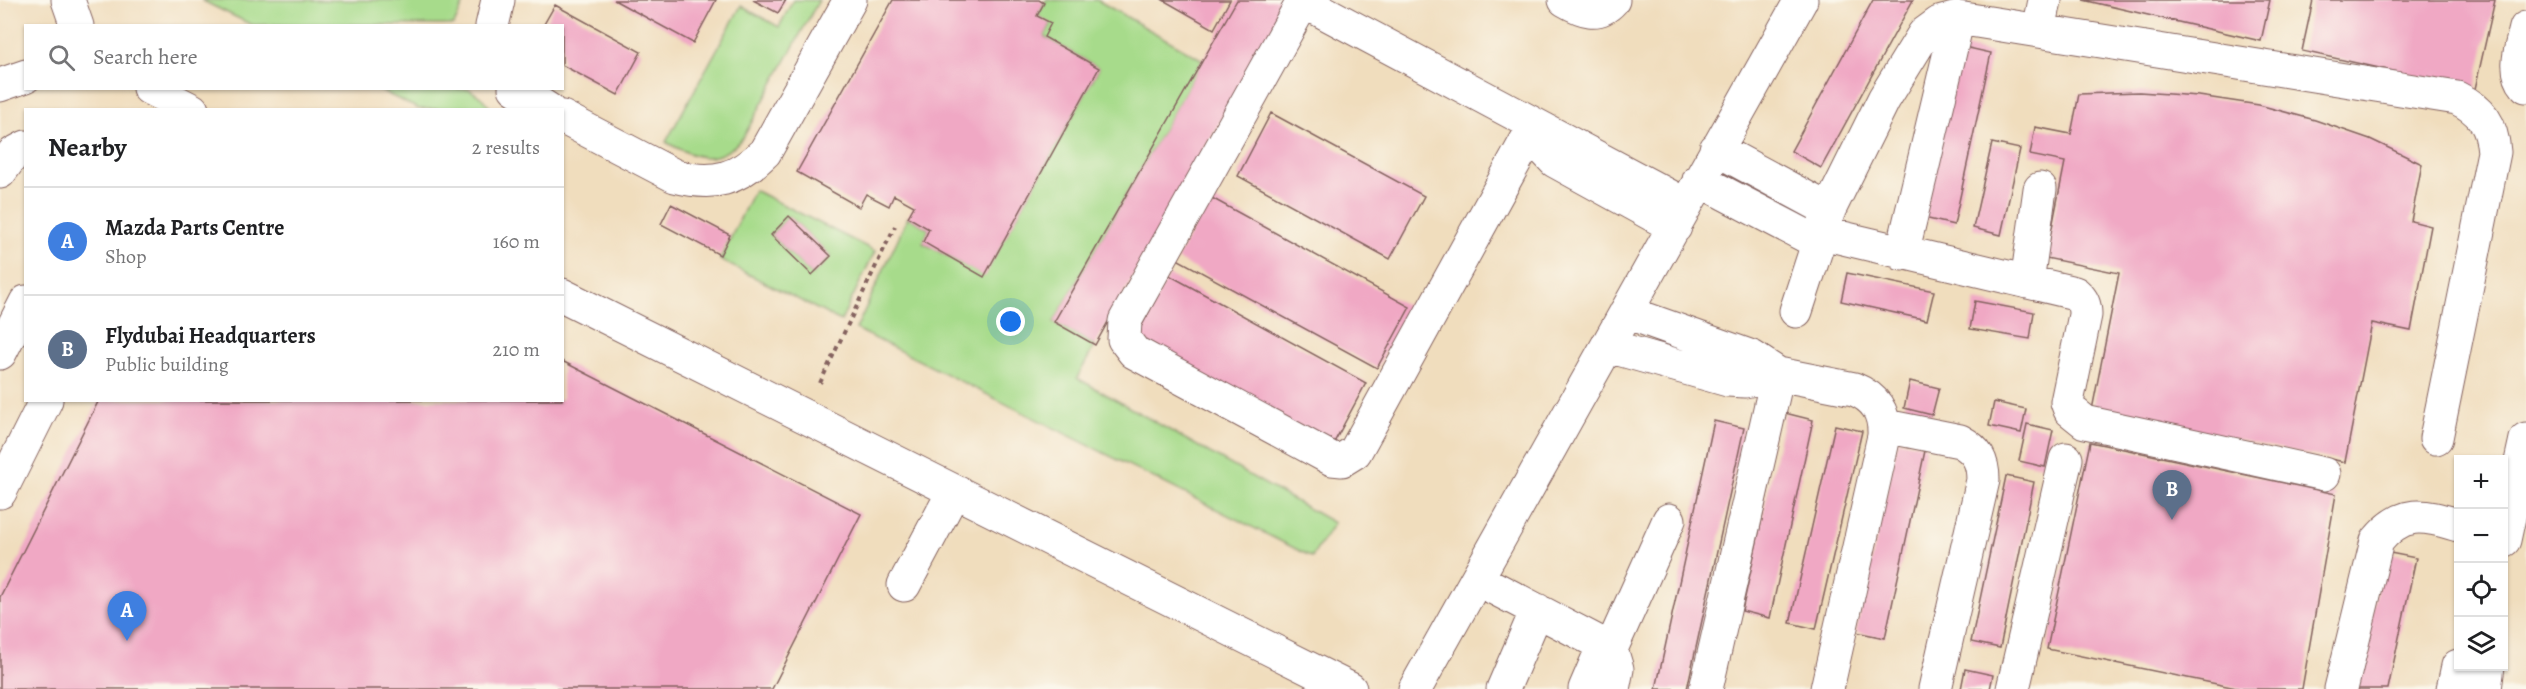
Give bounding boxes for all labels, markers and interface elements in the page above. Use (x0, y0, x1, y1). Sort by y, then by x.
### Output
search box (24, 24, 564, 90)
icon: search (45, 41, 78, 74)
text: Search here (93, 42, 198, 72)
text: Nearby (48, 130, 127, 165)
text: 2 results (472, 134, 540, 161)
text: Mazda Parts Centre (105, 213, 284, 243)
text: A (61, 228, 74, 255)
text: 160 m (493, 228, 540, 255)
text: Shop (105, 243, 147, 270)
your location (996, 307, 1025, 336)
text: Flydubai Headquarters (105, 321, 316, 351)
text: B (61, 336, 74, 363)
text: 210 m (492, 336, 540, 363)
text: Public building (105, 351, 229, 378)
map controls (2454, 455, 2508, 671)
button: + (2454, 455, 2508, 509)
pin: B (2152, 470, 2192, 520)
button: − (2454, 509, 2508, 563)
button: locate (2454, 563, 2508, 617)
pin: A (108, 592, 146, 641)
button: layers (2454, 617, 2508, 671)

